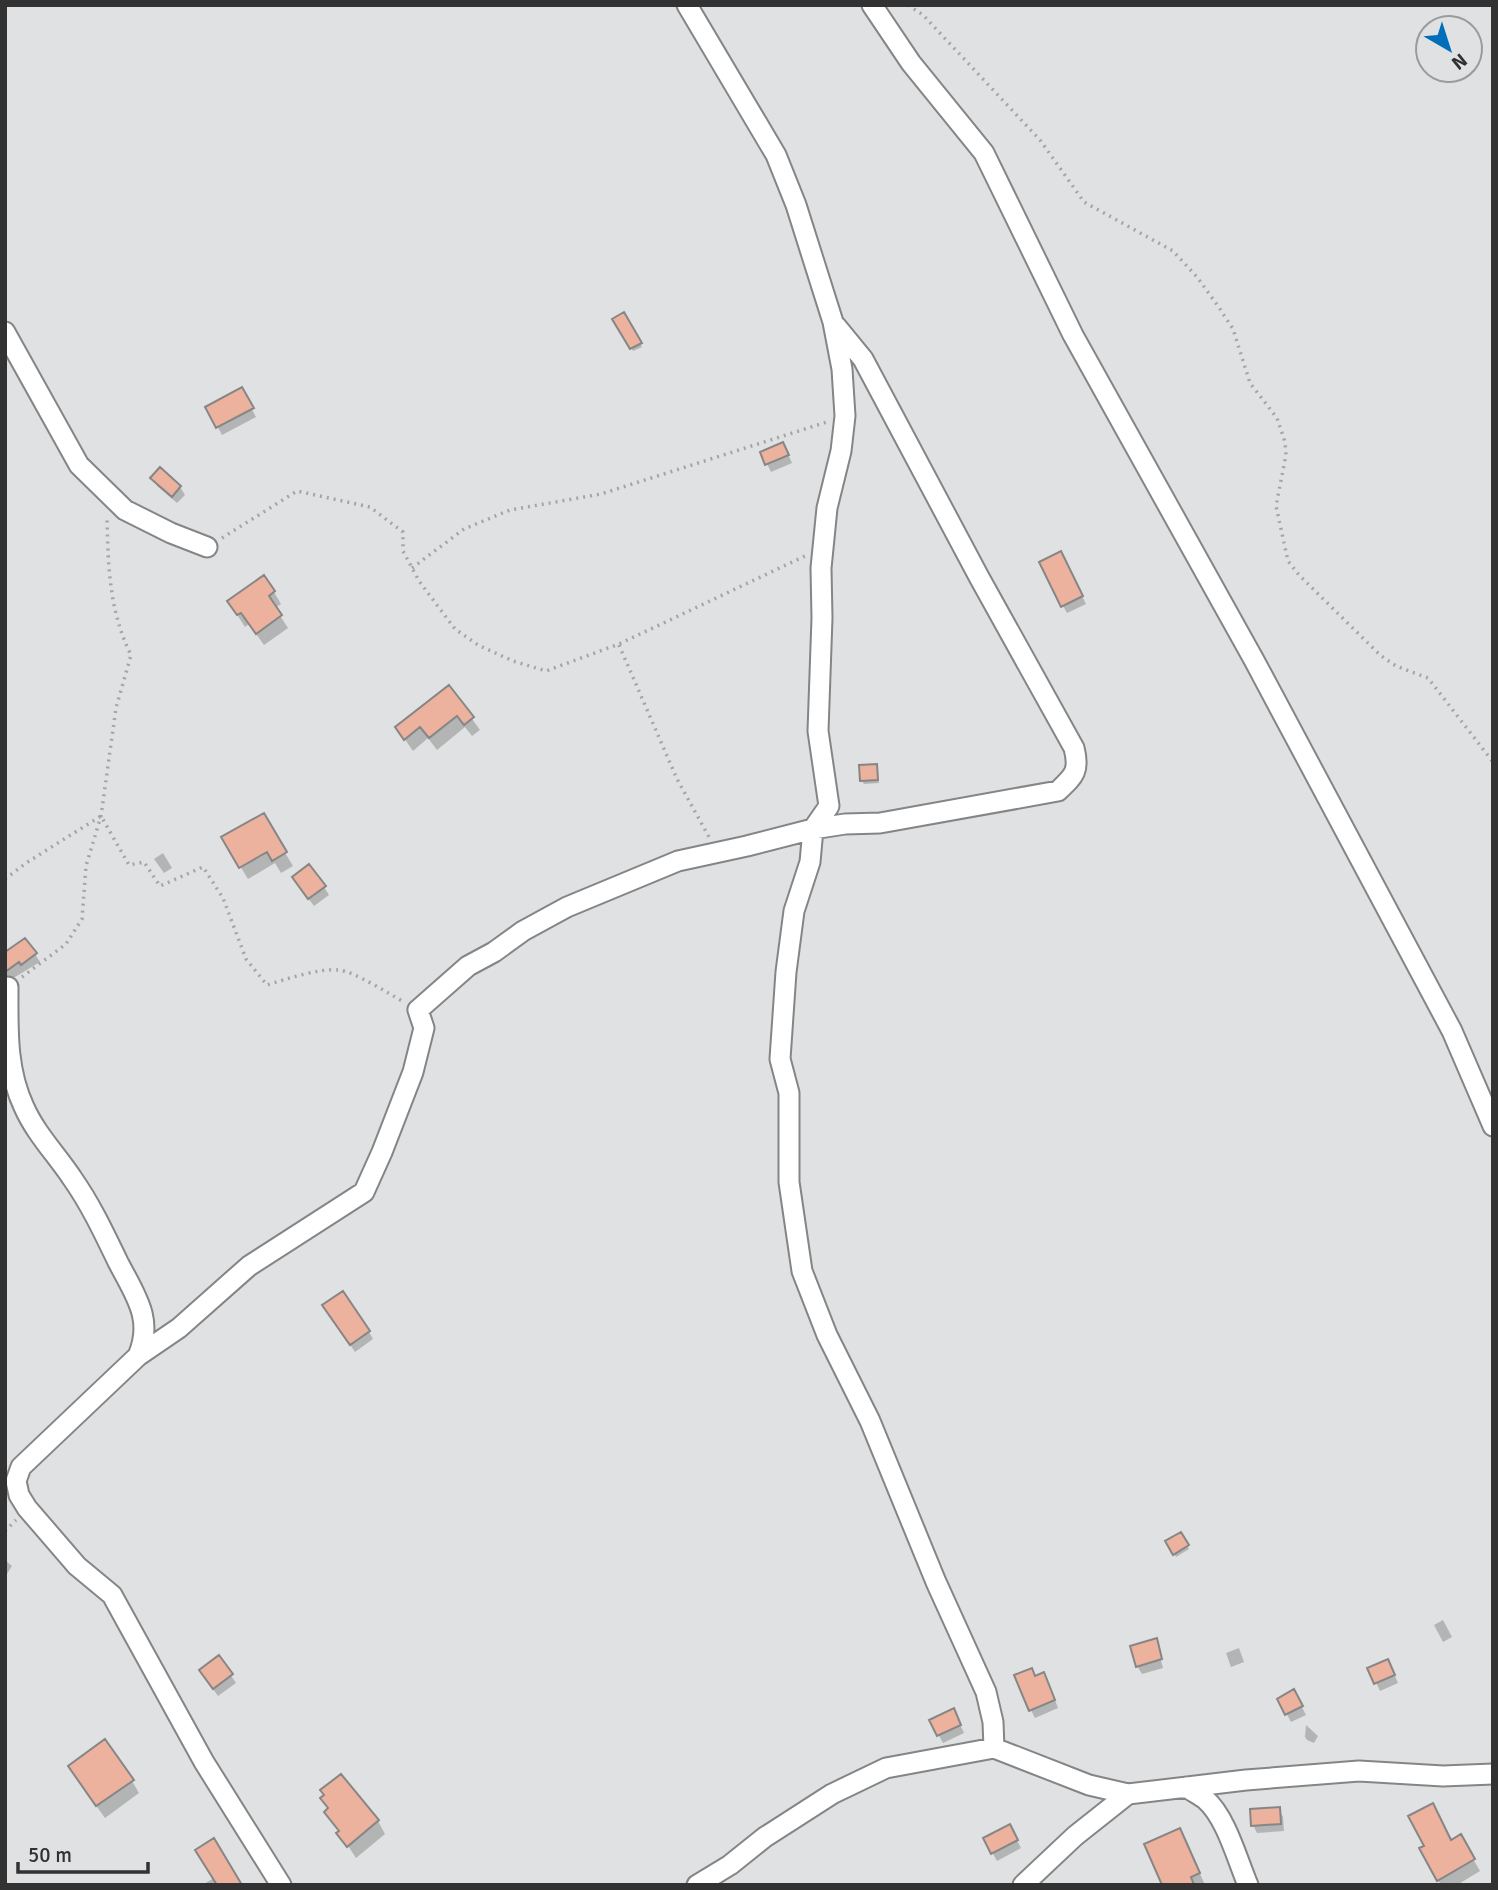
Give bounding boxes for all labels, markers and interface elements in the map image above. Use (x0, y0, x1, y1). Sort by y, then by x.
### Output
north arrow (1414, 14, 1484, 84)
text: N (1446, 48, 1472, 75)
scale bar (18, 1830, 147, 1874)
text: 50 m (28, 1842, 72, 1868)

